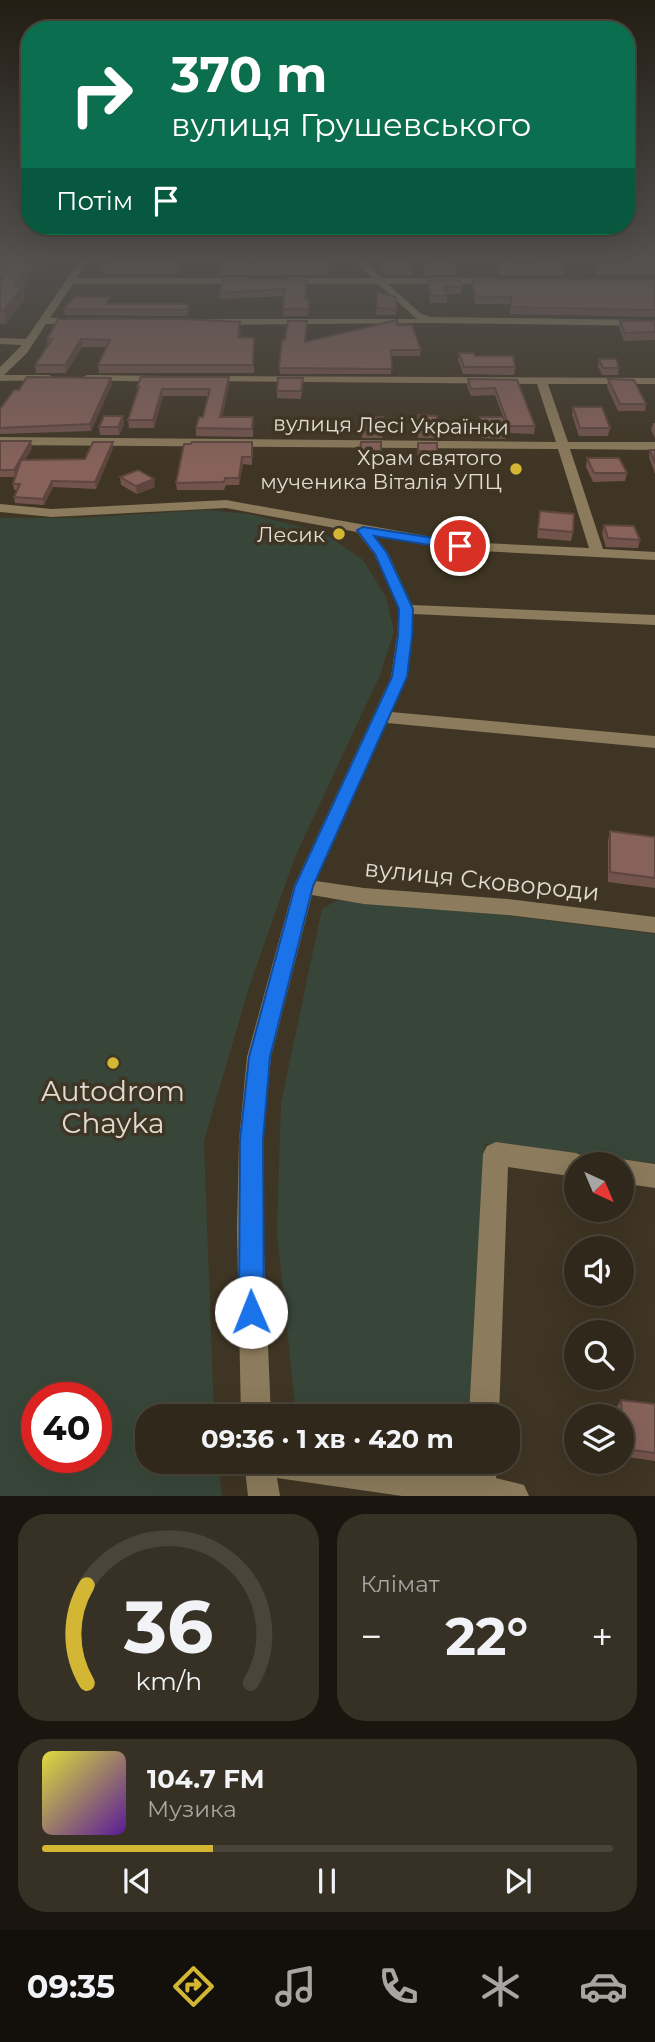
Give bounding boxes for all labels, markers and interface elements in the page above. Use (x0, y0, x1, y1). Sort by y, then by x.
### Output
text: 370 m (171, 45, 328, 104)
icon: right (56, 49, 147, 140)
text: вулиця Грушевського (171, 105, 531, 144)
icon: arrive (147, 182, 185, 220)
text: Потім (56, 185, 133, 217)
street label: вулиця Лесі Українки (273, 410, 509, 440)
place label: Храм святого мученика Віталія УПЦ (260, 445, 502, 494)
marker: Храм святого мученика Віталія УПЦ (508, 461, 524, 477)
pin (430, 516, 490, 576)
place label: Лесик (257, 522, 325, 547)
marker: Лесик (331, 526, 347, 542)
icon: arrive (441, 527, 479, 565)
street label: вулиця Сковороди (363, 853, 601, 907)
marker: Autodrom Chayka (105, 1055, 121, 1071)
place label: Autodrom Chayka (41, 1074, 185, 1140)
north arrow (564, 1152, 634, 1222)
map controls (564, 1152, 634, 1474)
button: sound (564, 1236, 634, 1306)
position arrow (214, 1275, 288, 1349)
button: search (564, 1320, 634, 1390)
speed limit sign: 40 (21, 1382, 112, 1473)
button: layers (564, 1404, 634, 1474)
text: 09:36 · 1 хв · 420 m (201, 1423, 454, 1455)
text: Клімат (361, 1570, 440, 1598)
text: 36 (123, 1584, 213, 1672)
text: 22° (445, 1605, 528, 1668)
text: − (361, 1613, 382, 1660)
text: + (591, 1613, 613, 1660)
text: km/h (135, 1666, 202, 1696)
text: 104.7 FM (147, 1763, 265, 1795)
text: Музика (147, 1795, 237, 1823)
icon: previous (118, 1862, 156, 1900)
icon: pause (308, 1862, 346, 1900)
icon: next (499, 1862, 537, 1900)
icon: directions (169, 1962, 218, 2011)
icon: music (271, 1962, 320, 2011)
icon: phone (374, 1962, 423, 2011)
icon: climate (476, 1962, 525, 2011)
icon: car (579, 1962, 628, 2011)
text: 09:35 (27, 1967, 115, 2006)

